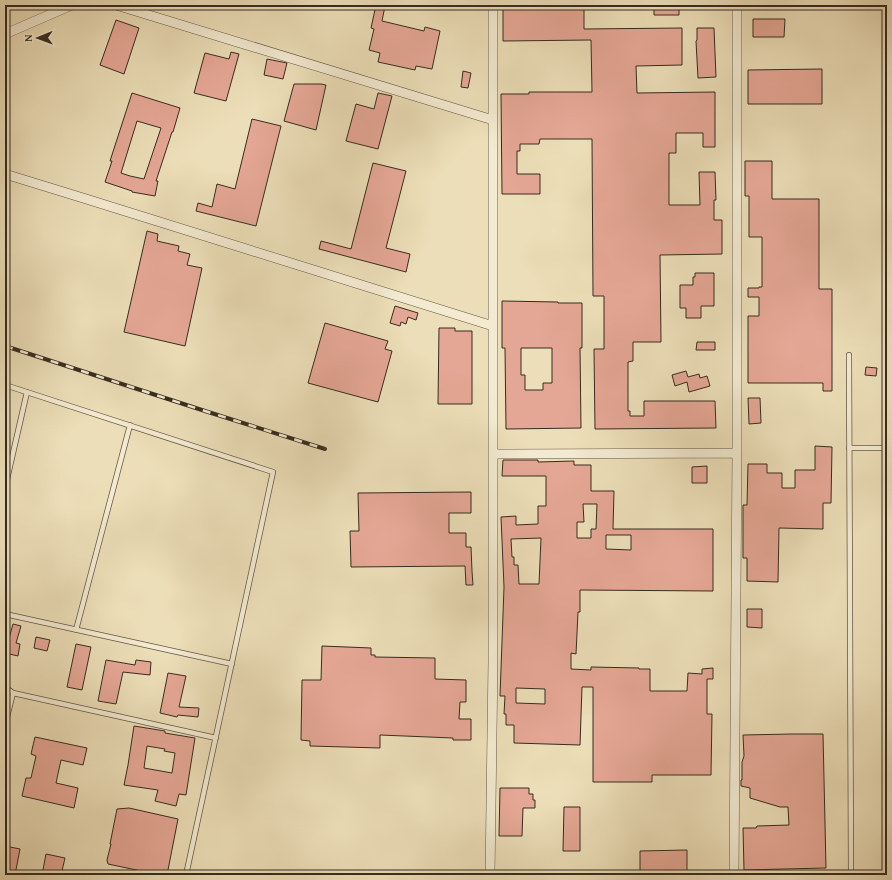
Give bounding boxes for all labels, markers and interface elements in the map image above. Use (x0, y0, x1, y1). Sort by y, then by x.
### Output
north arrow (18, 18, 58, 58)
text: N (20, 34, 36, 42)

